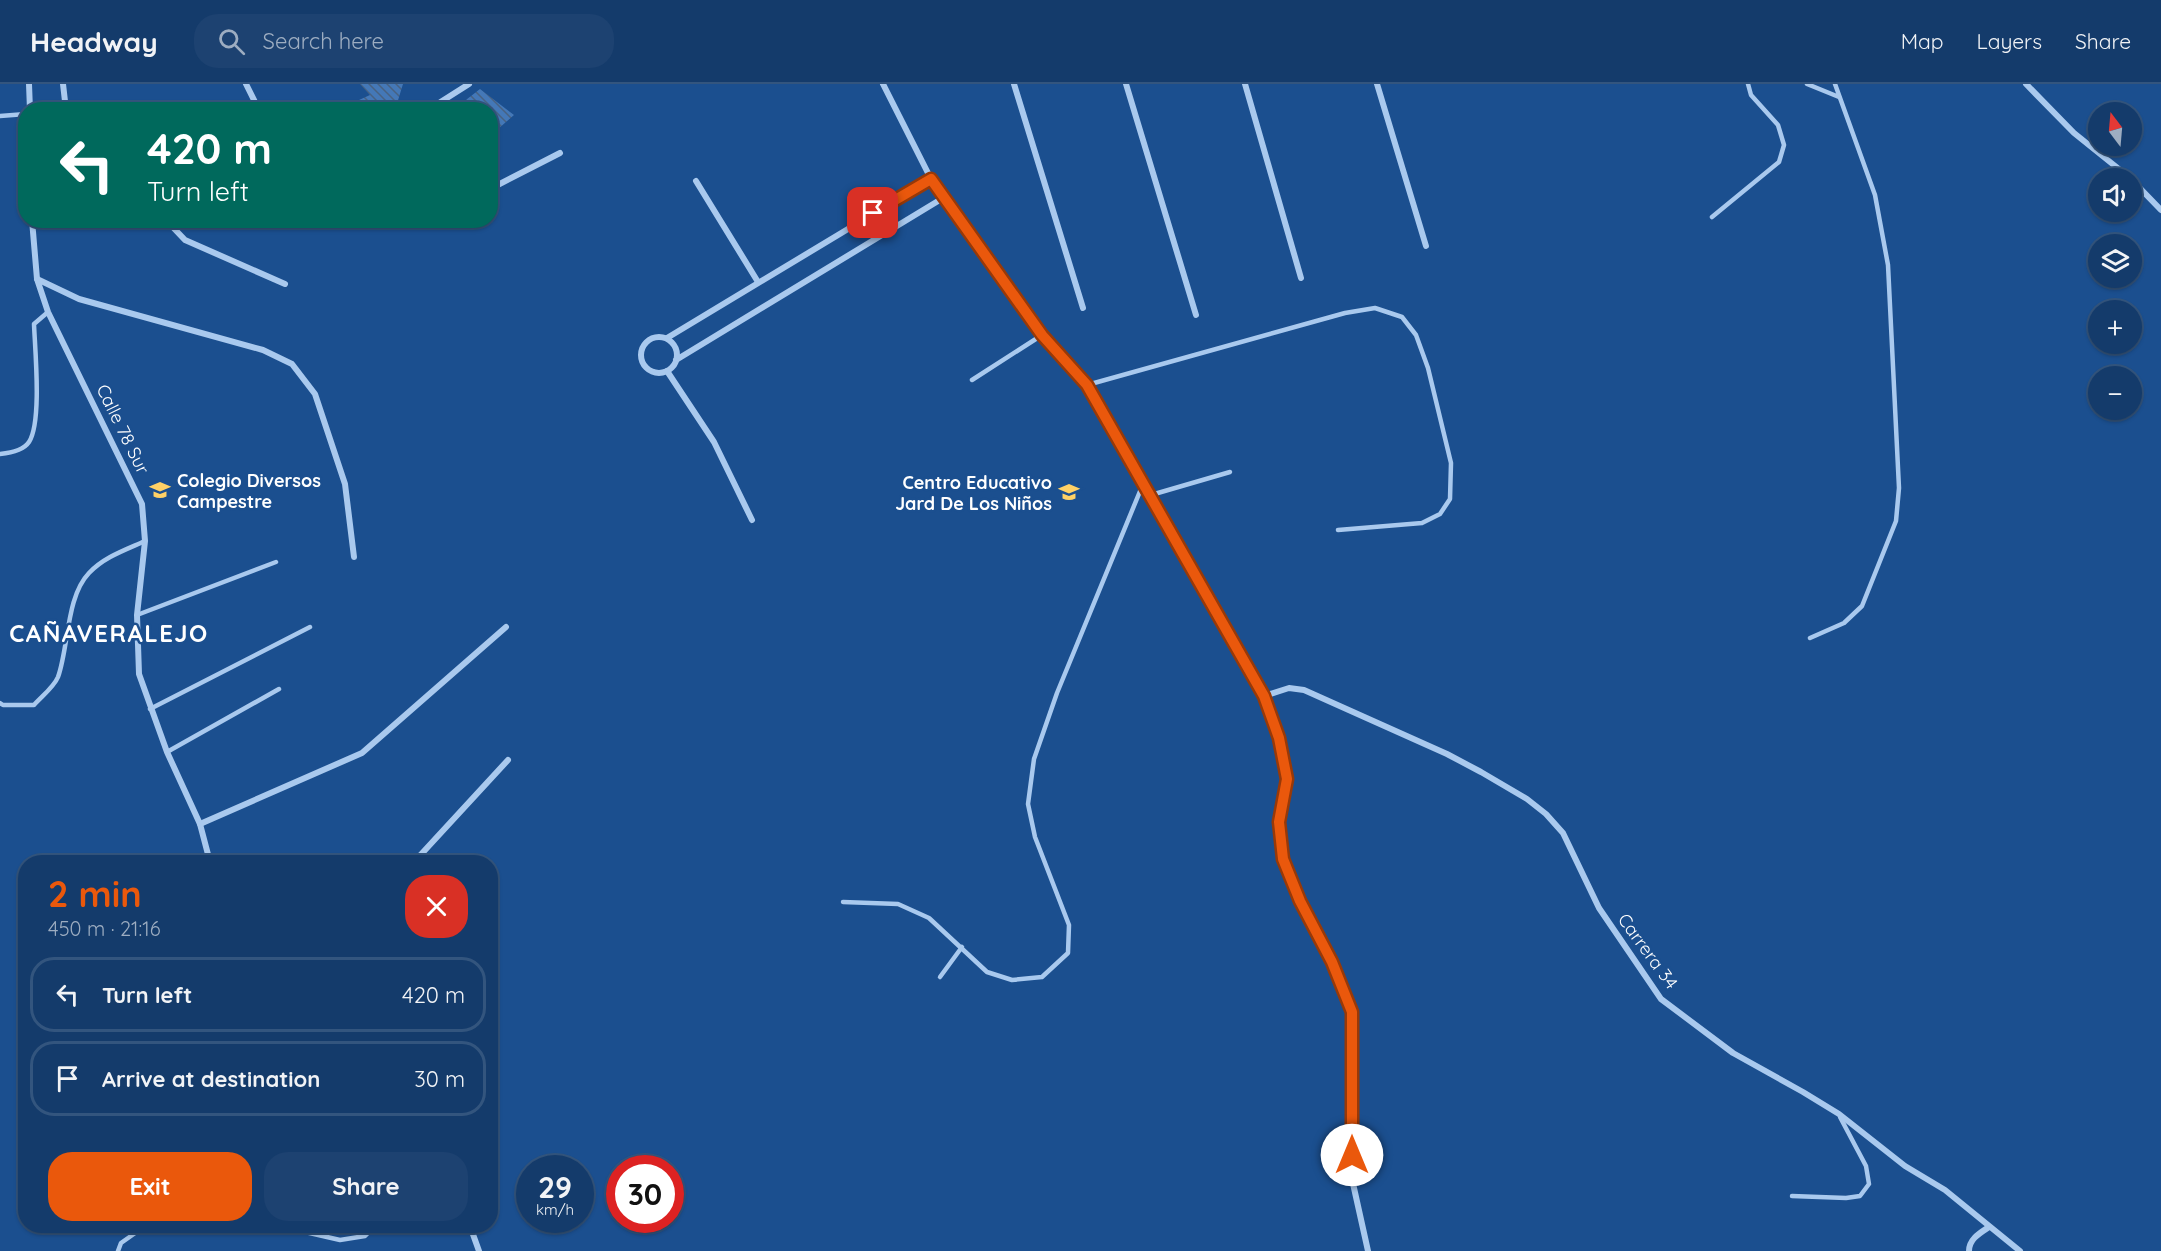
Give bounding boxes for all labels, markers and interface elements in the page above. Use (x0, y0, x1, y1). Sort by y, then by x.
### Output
search box (194, 14, 614, 68)
text: Headway (30, 24, 158, 59)
icon: search (215, 25, 248, 58)
text: Search here (263, 27, 384, 55)
text: Map (1901, 28, 1944, 54)
text: Layers (1977, 28, 2042, 54)
text: Share (2075, 28, 2131, 54)
north arrow (2088, 102, 2142, 156)
map controls (2088, 102, 2142, 420)
text: 420 m (147, 122, 272, 175)
icon: left (48, 126, 126, 204)
button: sound (2088, 168, 2142, 222)
text: Turn left (147, 174, 249, 208)
pin (847, 187, 898, 238)
icon: arrive (856, 196, 889, 229)
button: layers (2088, 234, 2142, 288)
button: + (2088, 300, 2142, 354)
button: − (2088, 366, 2142, 420)
street label: Calle 78 Sur (91, 380, 155, 478)
place label: Colegio Diversos Campestre (177, 469, 321, 513)
place label: Centro Educativo Jard De Los Niños (895, 471, 1052, 515)
school or university icon: Colegio Diversos Campestre (148, 478, 172, 502)
school or university icon: Centro Educativo Jard De Los Niños (1057, 480, 1081, 504)
district label: CAÑAVERALEJO (9, 618, 209, 648)
text: 2 min (48, 871, 142, 916)
button: close (405, 875, 468, 938)
street label: Carrera 34 (1613, 909, 1683, 993)
text: 450 m · 21:16 (48, 916, 160, 941)
icon: left (51, 978, 84, 1011)
text: Turn left (102, 981, 192, 1009)
text: 420 m (402, 981, 465, 1009)
icon: arrive (51, 1062, 84, 1095)
text: Arrive at destination (102, 1065, 320, 1093)
text: 30 m (414, 1065, 465, 1093)
position arrow (1320, 1123, 1384, 1187)
button: Exit (48, 1152, 252, 1221)
button: Share (264, 1152, 468, 1221)
speed limit sign: 30 (606, 1155, 684, 1233)
text: 29 (538, 1168, 572, 1206)
text: km/h (536, 1200, 574, 1219)

